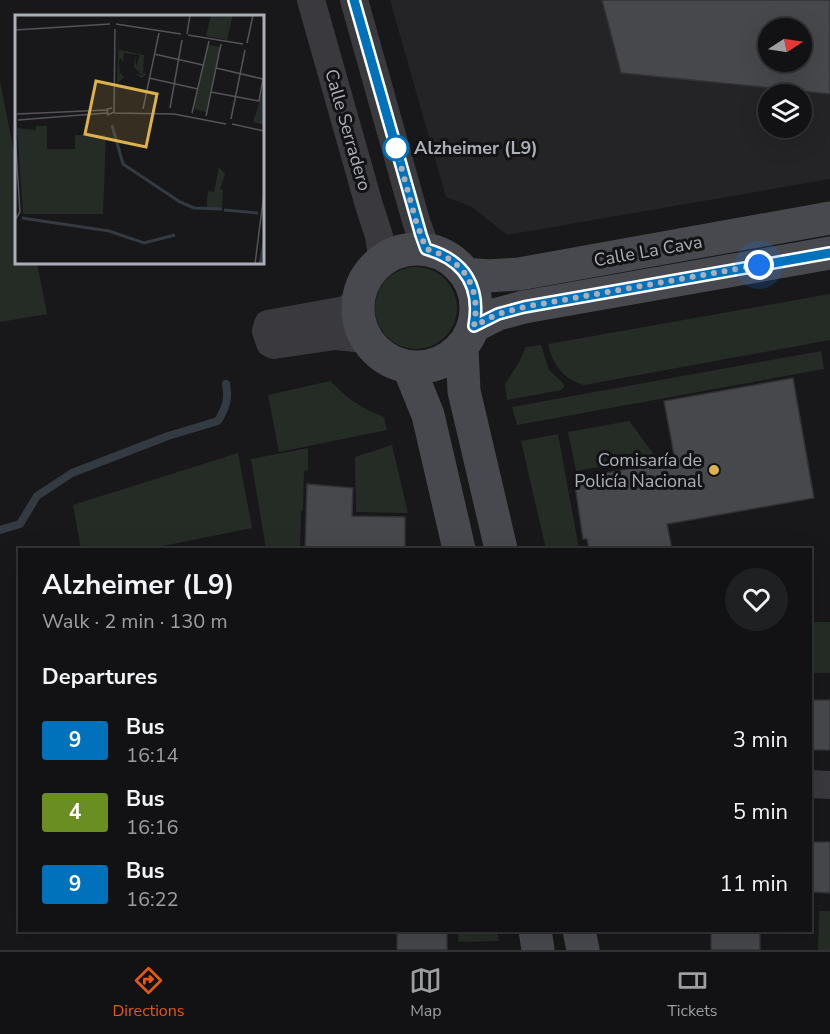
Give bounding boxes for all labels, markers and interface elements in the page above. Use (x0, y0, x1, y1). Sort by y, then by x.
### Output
inset map (15, 15, 264, 264)
north arrow (758, 18, 812, 72)
map controls (758, 18, 812, 138)
street label: Calle Serradero (319, 66, 377, 194)
button: layers (758, 84, 812, 138)
marker: Alzheimer (L9) (383, 135, 409, 161)
place label: Alzheimer (L9) (414, 136, 538, 160)
street label: Calle La Cava (592, 230, 704, 272)
your location (744, 250, 774, 280)
place label: Comisaría de Policía Nacional (574, 448, 703, 493)
marker: Comisaría de Policía Nacional (707, 463, 721, 477)
text: Alzheimer (L9) (42, 566, 235, 604)
button: heart (725, 568, 788, 631)
text: Walk · 2 min · 130 m (42, 608, 228, 635)
text: Departures (42, 662, 157, 692)
text: Bus (126, 712, 165, 742)
text: 3 min (733, 725, 788, 755)
text: 9 (69, 726, 81, 754)
text: 16:14 (126, 742, 179, 769)
text: Bus (126, 784, 165, 814)
text: 5 min (733, 797, 788, 827)
text: 4 (69, 798, 81, 826)
text: 16:16 (126, 814, 179, 841)
text: Bus (126, 856, 165, 886)
text: 11 min (720, 869, 788, 899)
text: 9 (69, 870, 81, 898)
text: 16:22 (126, 886, 179, 913)
tab: Directions (112, 964, 185, 1022)
tab: Map (409, 964, 442, 1022)
tab: Tickets (667, 964, 718, 1022)

